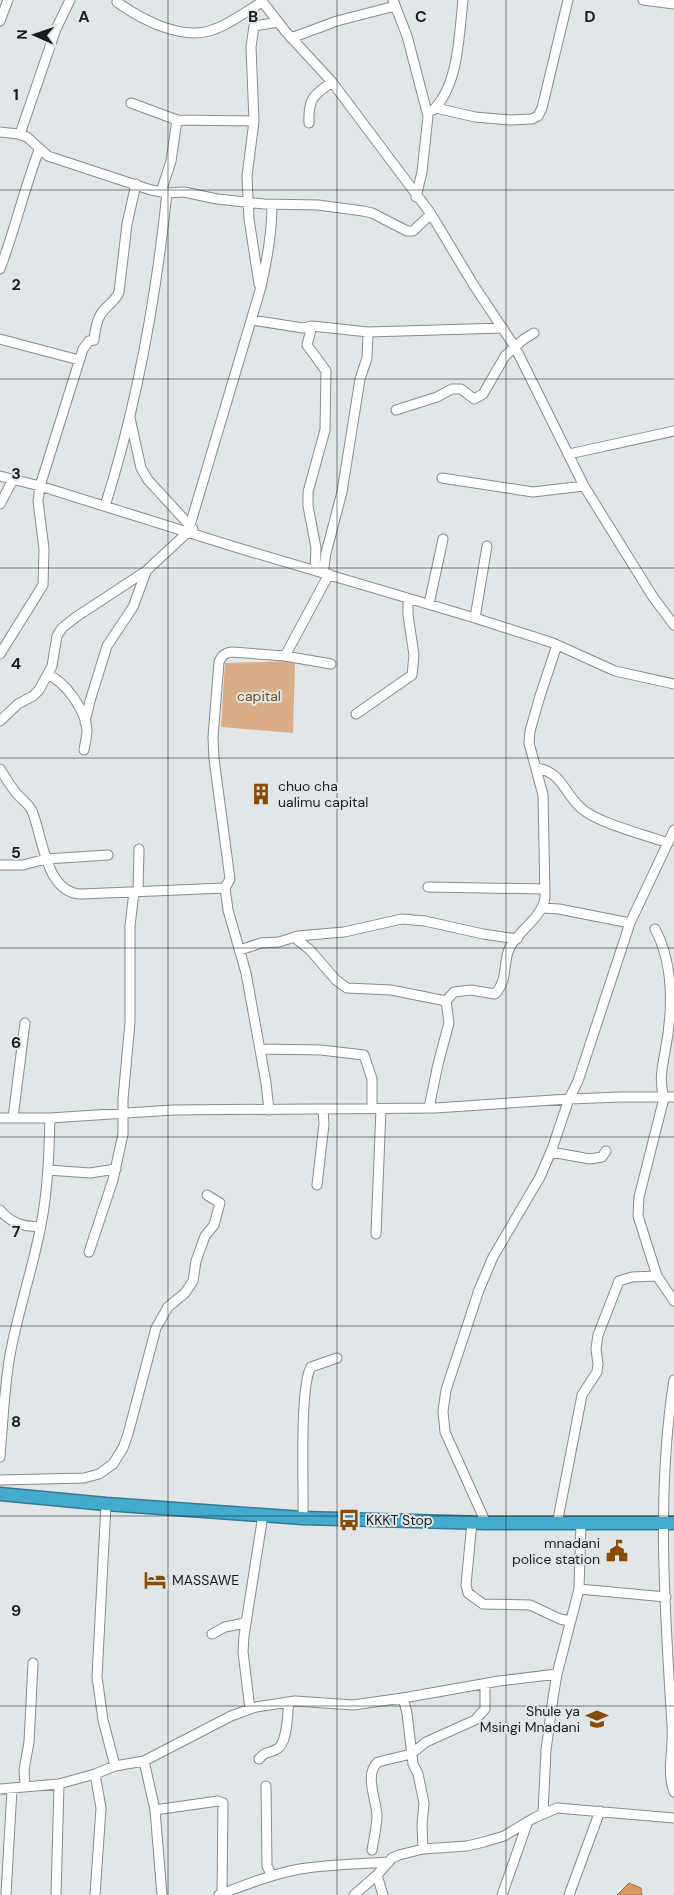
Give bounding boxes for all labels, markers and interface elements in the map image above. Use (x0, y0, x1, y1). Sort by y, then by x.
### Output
text: A (78, 6, 90, 27)
text: B (248, 6, 258, 27)
text: C (415, 6, 427, 27)
text: D (584, 6, 596, 27)
north arrow (10, 10, 60, 60)
text: N (13, 29, 31, 40)
text: 1 (13, 84, 19, 105)
text: 2 (11, 274, 21, 295)
text: 3 (11, 463, 21, 484)
text: 4 (11, 653, 21, 674)
park label: capital (237, 687, 281, 705)
place label: chuo cha ualimu capital (278, 777, 368, 811)
building icon: chuo cha ualimu capital (248, 781, 274, 807)
text: 5 (11, 842, 21, 863)
text: 6 (11, 1032, 21, 1053)
text: 7 (12, 1221, 21, 1242)
text: 8 (11, 1411, 21, 1432)
bus stop icon: KKKT Stop (336, 1507, 362, 1533)
place label: KKKT Stop (366, 1511, 433, 1529)
place label: mnadani police station (512, 1534, 600, 1568)
public building icon: mnadani police station (604, 1538, 630, 1564)
hotel icon: MASSAWE (142, 1567, 168, 1593)
place label: MASSAWE (172, 1571, 239, 1589)
text: 9 (11, 1600, 21, 1621)
place label: Shule ya Msingi Mnadani (480, 1702, 580, 1736)
school or university icon: Shule ya Msingi Mnadani (584, 1706, 610, 1732)

